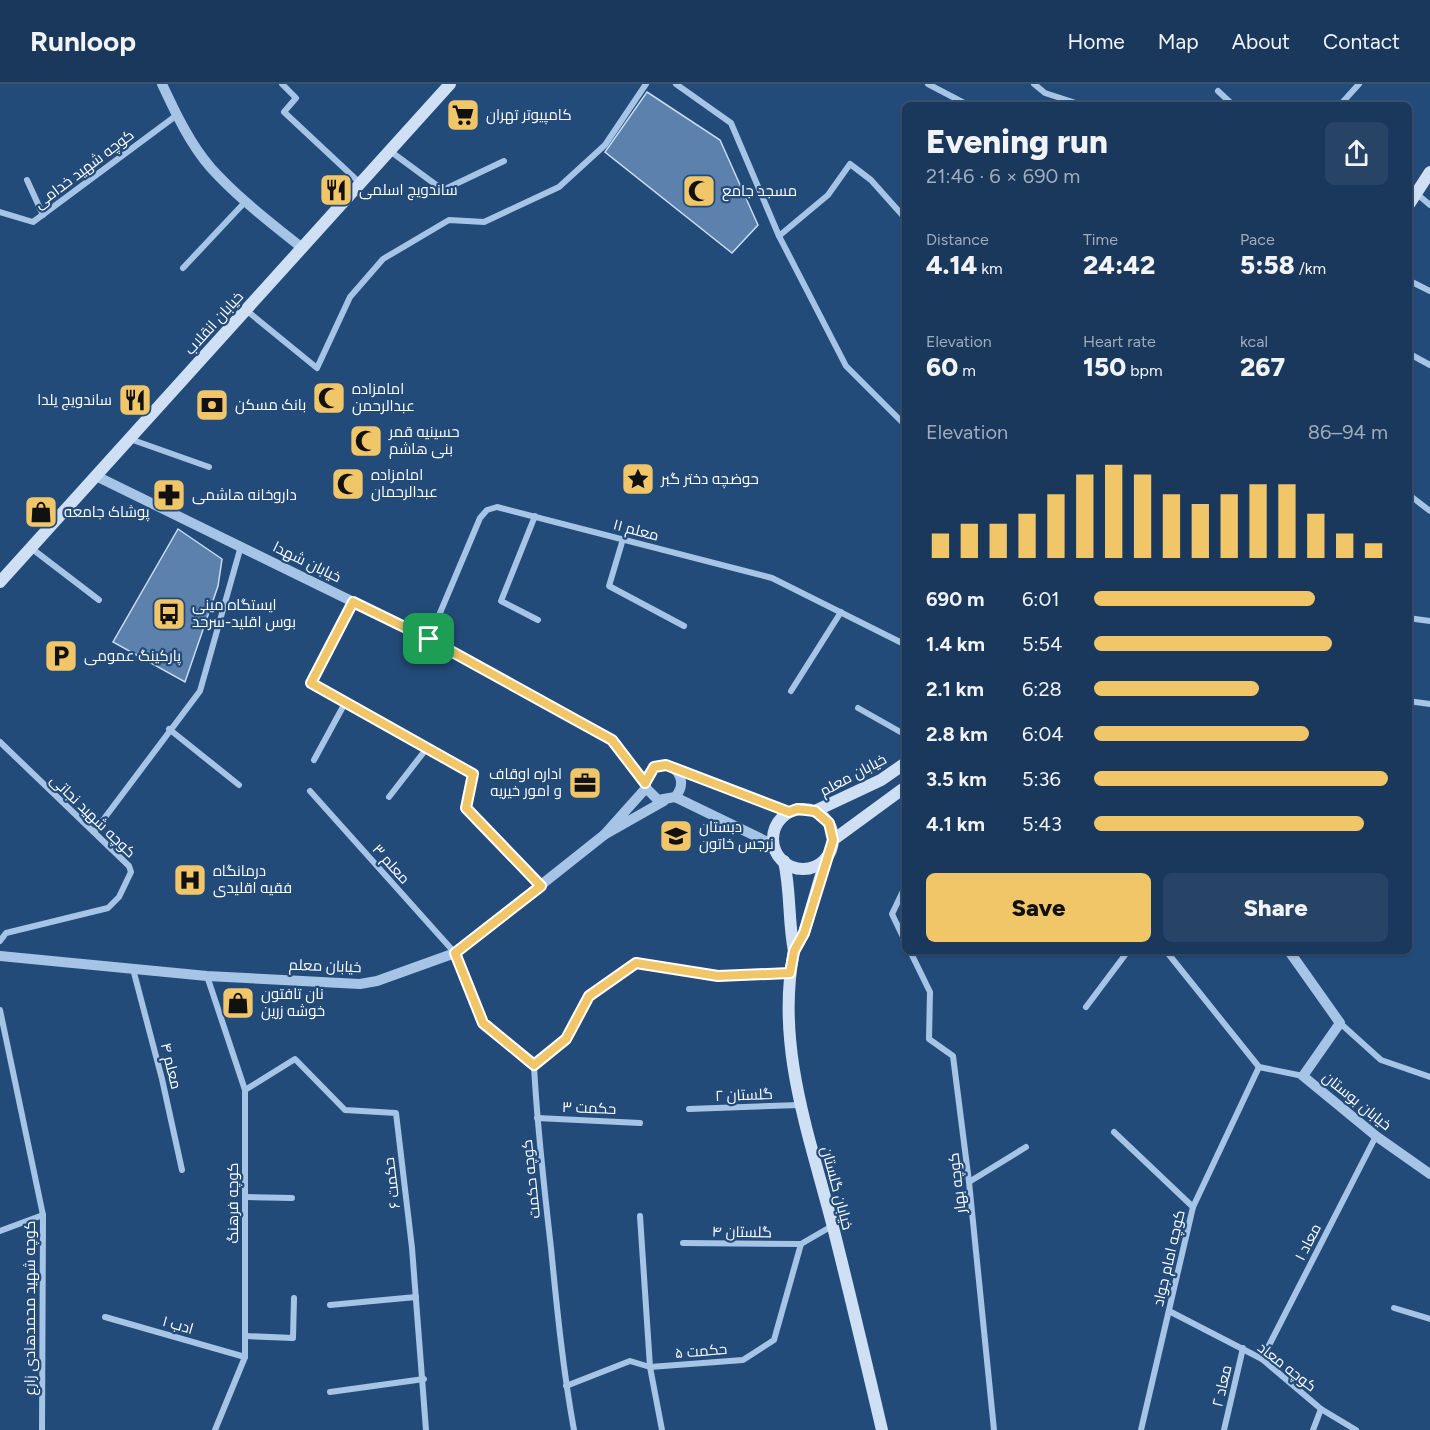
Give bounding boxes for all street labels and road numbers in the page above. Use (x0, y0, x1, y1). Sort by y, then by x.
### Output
street label: کوچه شهید خدامی (30, 126, 138, 213)
street label: خیابان انقلاب (181, 288, 248, 359)
street label: معلم ۱۱ (611, 515, 661, 546)
street label: خیابان شهدا (270, 538, 344, 587)
street label: خیابان معلم (817, 750, 890, 801)
street label: کوچه شهید نجاتی (46, 771, 140, 862)
street label: معلم ۳ (368, 840, 414, 888)
street label: خیابان معلم (288, 956, 362, 977)
street label: معلم ۴ (156, 1041, 185, 1091)
street label: خیابان بوستان (1318, 1068, 1395, 1135)
street label: گلستان ۲ (715, 1085, 773, 1106)
street label: حکمت ۳ (561, 1098, 617, 1118)
street label: کوچه حکمت (518, 1139, 545, 1219)
street label: خیابان گلستان (816, 1144, 857, 1232)
street label: کوچه بهار (944, 1151, 971, 1215)
street label: حکمت ۶ (380, 1156, 404, 1210)
street label: کوچه فرهنگ (224, 1163, 243, 1243)
street label: کوچه امام جواد (1149, 1208, 1190, 1308)
street label: معاد ۱ (1291, 1220, 1325, 1264)
street label: کوچه شهید محمدهادی زارع (21, 1221, 41, 1395)
street label: گلستان ۴ (712, 1222, 772, 1243)
street label: ادب ۱ (160, 1312, 196, 1338)
street label: کوچه معاد (1253, 1338, 1320, 1396)
street label: حکمت ۵ (674, 1340, 728, 1362)
street label: معاد ۲ (1208, 1363, 1236, 1409)

